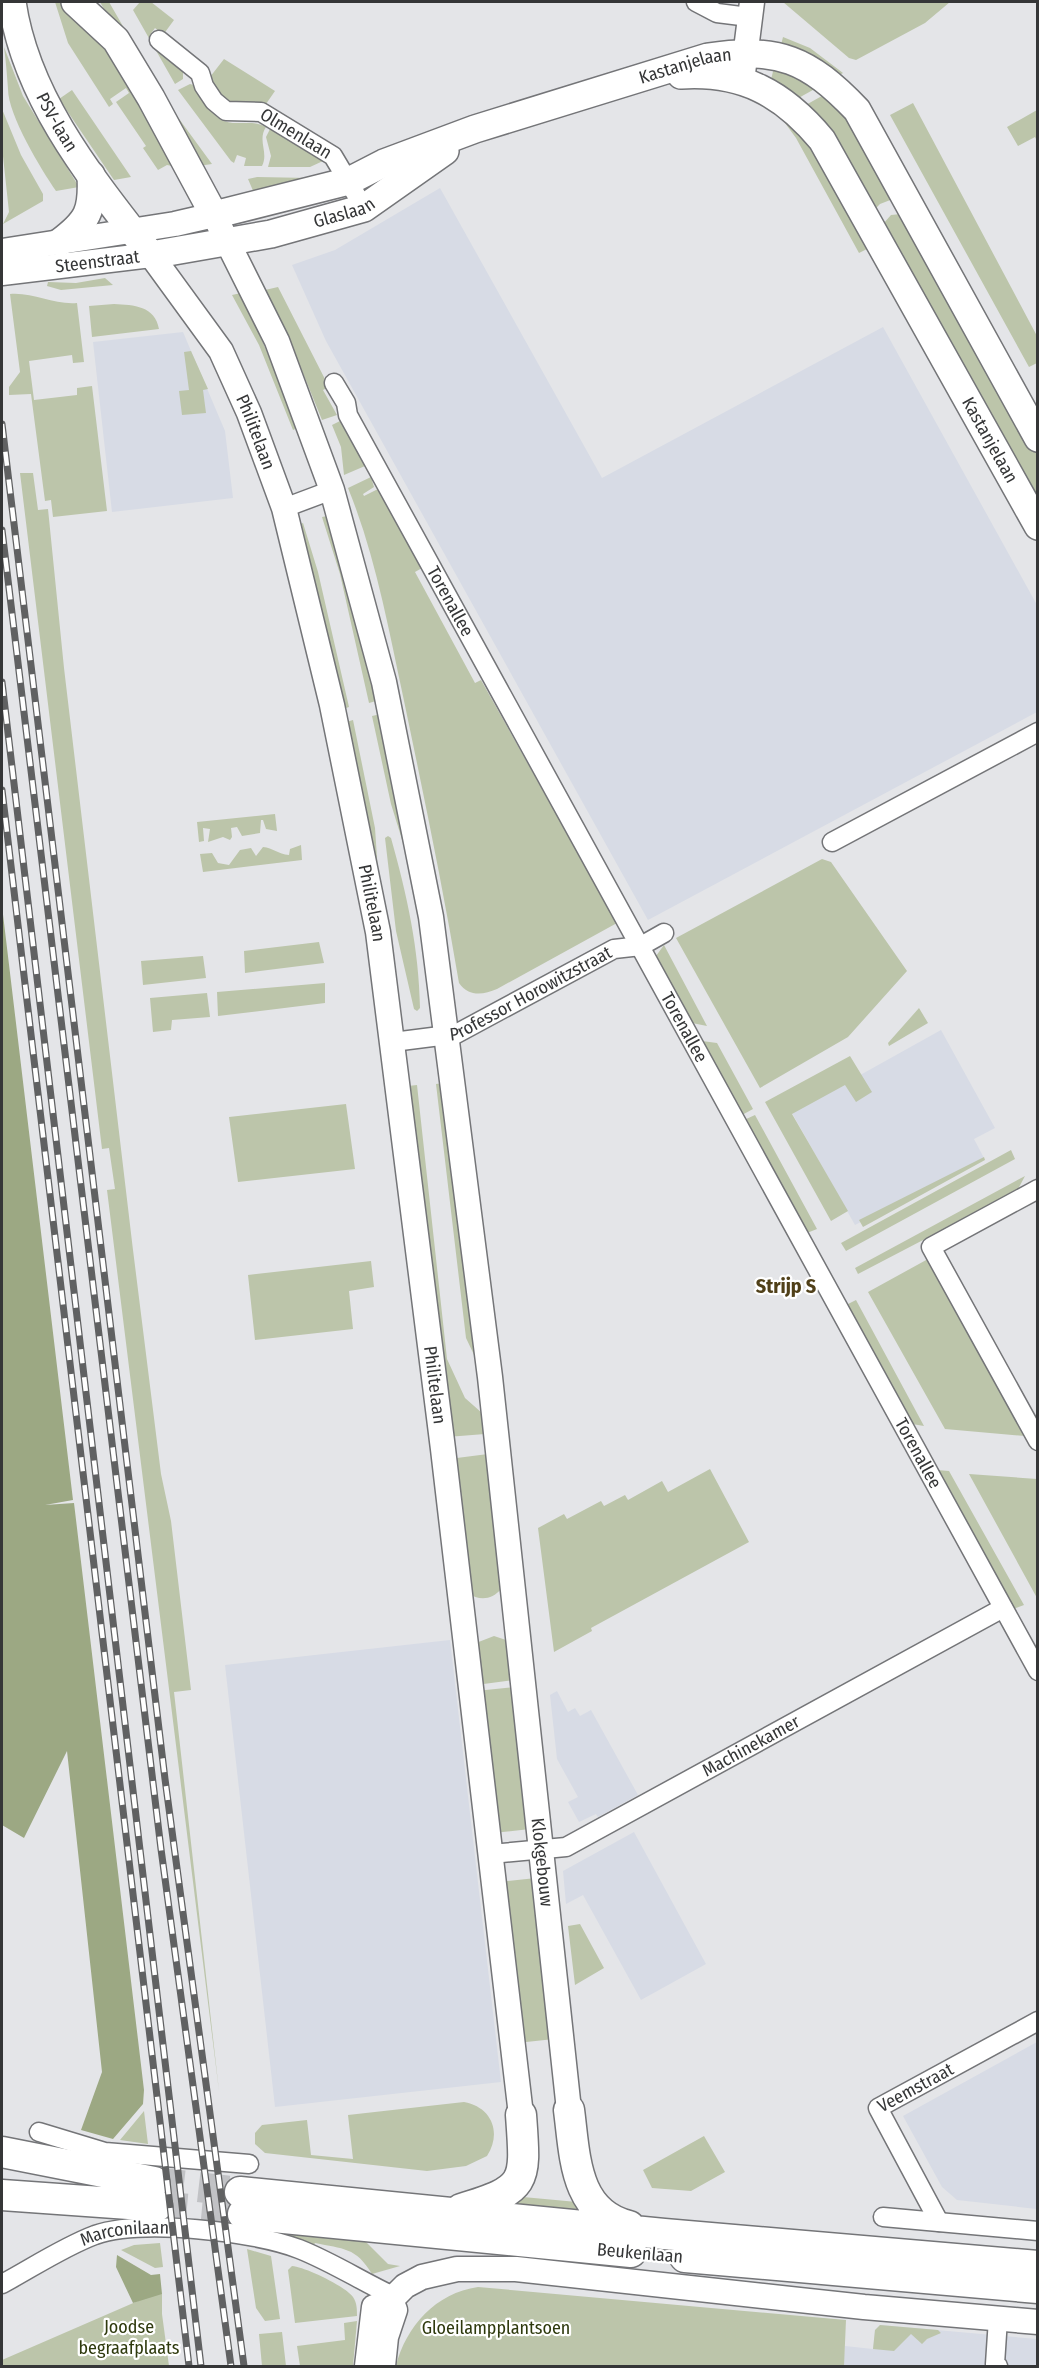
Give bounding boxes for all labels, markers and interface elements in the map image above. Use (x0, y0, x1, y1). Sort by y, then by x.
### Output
street label: Kastanjelaan (636, 43, 732, 89)
street label: PSV-laan (31, 89, 82, 156)
street label: Olmenlaan (256, 103, 336, 164)
street label: Glaslaan (311, 193, 379, 233)
street label: Steenstraat (54, 245, 141, 277)
street label: Philitelaan (231, 391, 280, 473)
street label: Kastanjelaan (957, 393, 1023, 487)
street label: Torenallee (422, 562, 479, 640)
street label: Philitelaan (354, 862, 390, 943)
street label: Professor Horowitzstraat (448, 941, 616, 1046)
street label: Torenallee (656, 988, 713, 1066)
district label: Strijp S (756, 1274, 816, 1298)
street label: Philitelaan (419, 1345, 451, 1425)
street label: Torenallee (890, 1414, 947, 1492)
street label: Machinekamer (698, 1710, 804, 1781)
street label: Klokgebouw (527, 1817, 558, 1908)
street label: Veemstraat (874, 2058, 957, 2117)
street label: Marconilaan (77, 2216, 169, 2251)
street label: Beukenlaan (596, 2238, 684, 2268)
park label: Joodse begraafplaats (78, 2316, 180, 2359)
park label: Gloeilampplantsoen (422, 2317, 570, 2339)

